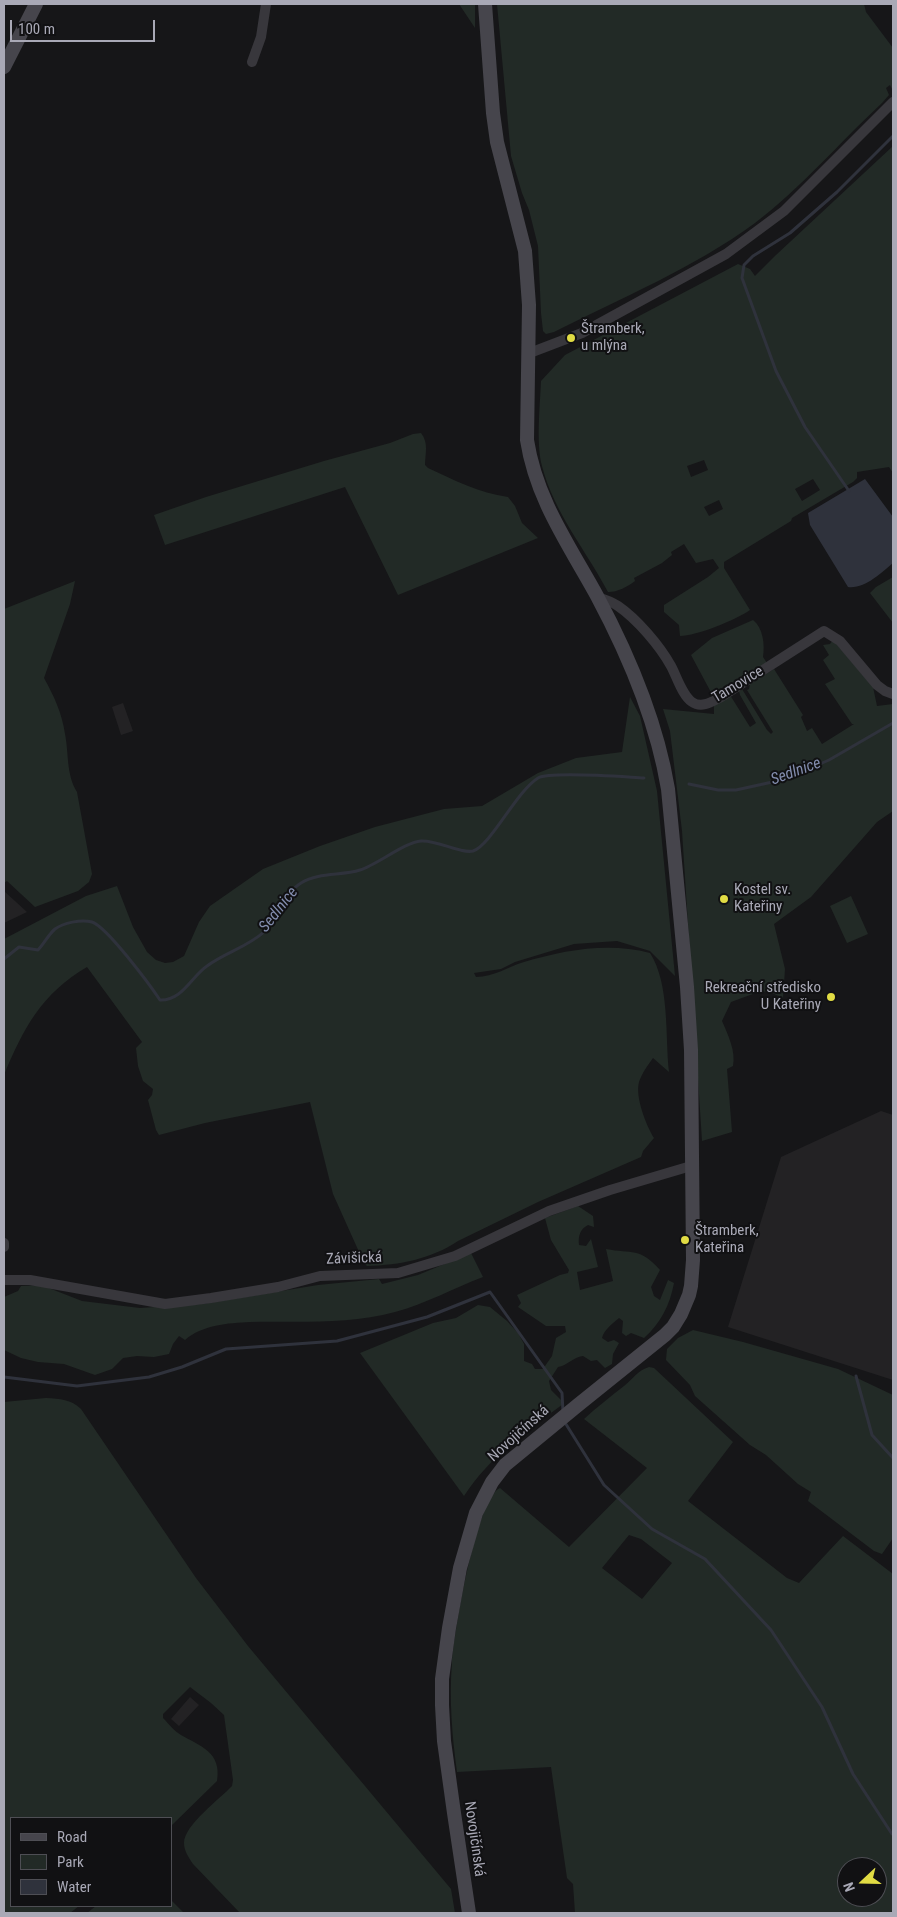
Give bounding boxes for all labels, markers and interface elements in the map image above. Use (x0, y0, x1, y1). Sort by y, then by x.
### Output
scale bar (12, 10, 158, 42)
text: 100 m (18, 20, 55, 38)
place label: Štramberk, u mlýna (581, 320, 645, 355)
marker: Štramberk, u mlýna (565, 332, 577, 344)
street label: Tamovice (709, 663, 767, 707)
water label: Sedlnice (768, 754, 824, 790)
place label: Kostel sv. Kateřiny (734, 881, 791, 916)
water label: Sedlnice (255, 884, 303, 936)
marker: Kostel sv. Kateřiny (718, 893, 730, 905)
place label: Rekreační středisko U Kateřiny (705, 979, 821, 1014)
marker: Rekreační středisko U Kateřiny (825, 991, 837, 1003)
place label: Štramberk, Kateřina (695, 1222, 759, 1257)
marker: Štramberk, Kateřina (679, 1234, 691, 1246)
street label: Závišická (326, 1249, 382, 1269)
street label: Novojičínská (485, 1402, 553, 1466)
street label: Novojičínská (460, 1800, 488, 1878)
legend (10, 1817, 172, 1907)
text: Road (57, 1828, 87, 1846)
text: Park (57, 1853, 84, 1871)
north arrow (837, 1857, 887, 1907)
text: Water (57, 1878, 91, 1896)
text: N (840, 1880, 858, 1894)

